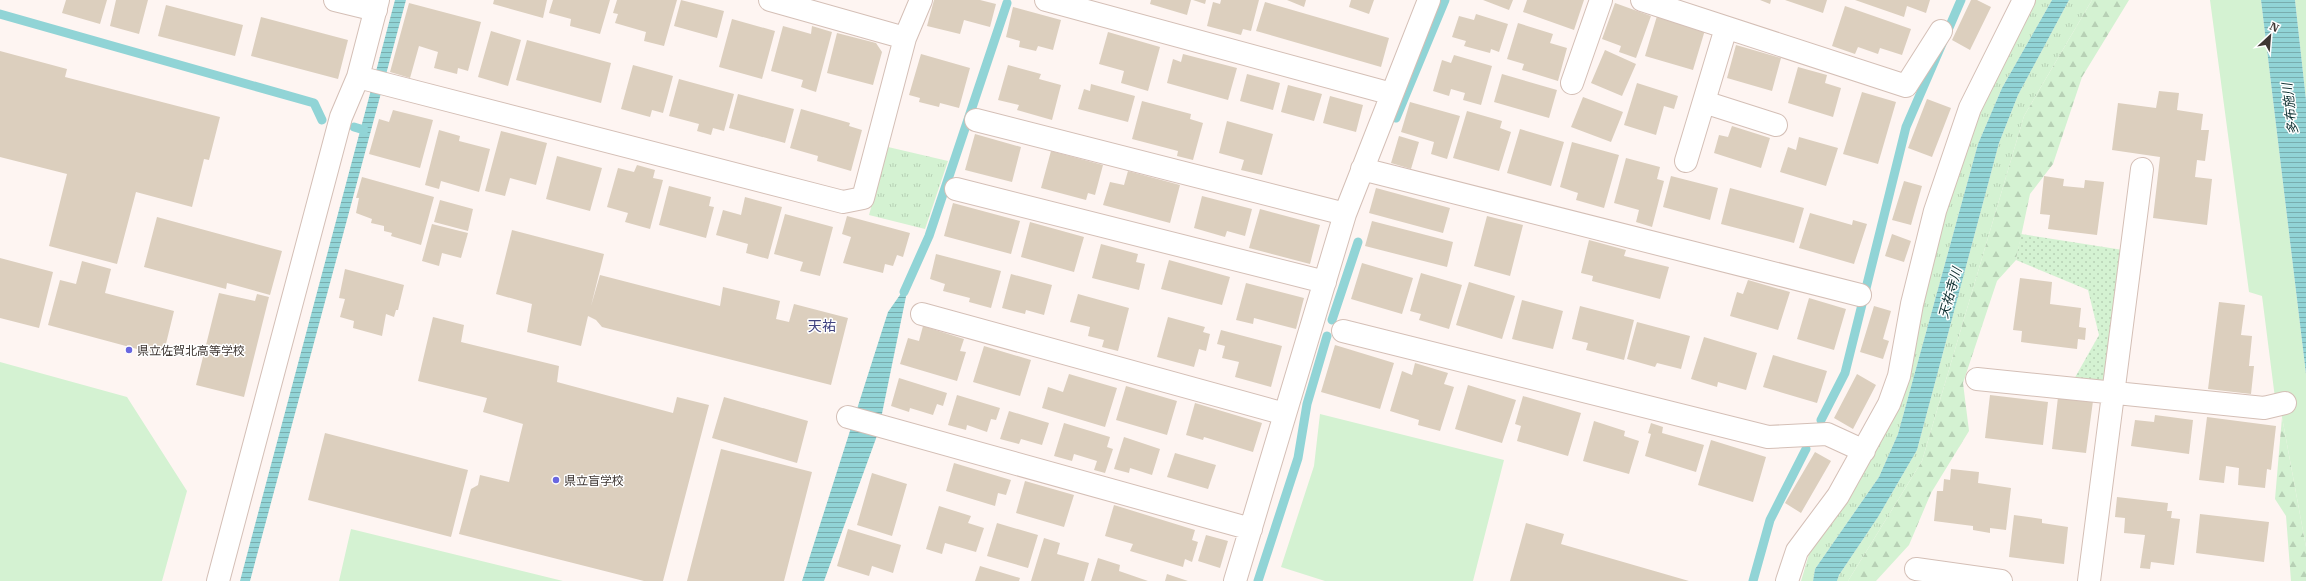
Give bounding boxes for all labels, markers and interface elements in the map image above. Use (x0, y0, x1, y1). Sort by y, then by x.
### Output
north arrow (2250, 16, 2290, 56)
text: N (2267, 19, 2282, 35)
water label: 多布施川 (2278, 80, 2302, 136)
water label: 天祐寺川 (1935, 264, 1966, 320)
district label: 天祐 (808, 317, 836, 335)
place label: 県立佐賀北高等学校 (137, 343, 245, 358)
marker: 県立佐賀北高等学校 (124, 345, 134, 355)
place label: 県立盲学校 (564, 473, 624, 488)
marker: 県立盲学校 (551, 475, 561, 485)

